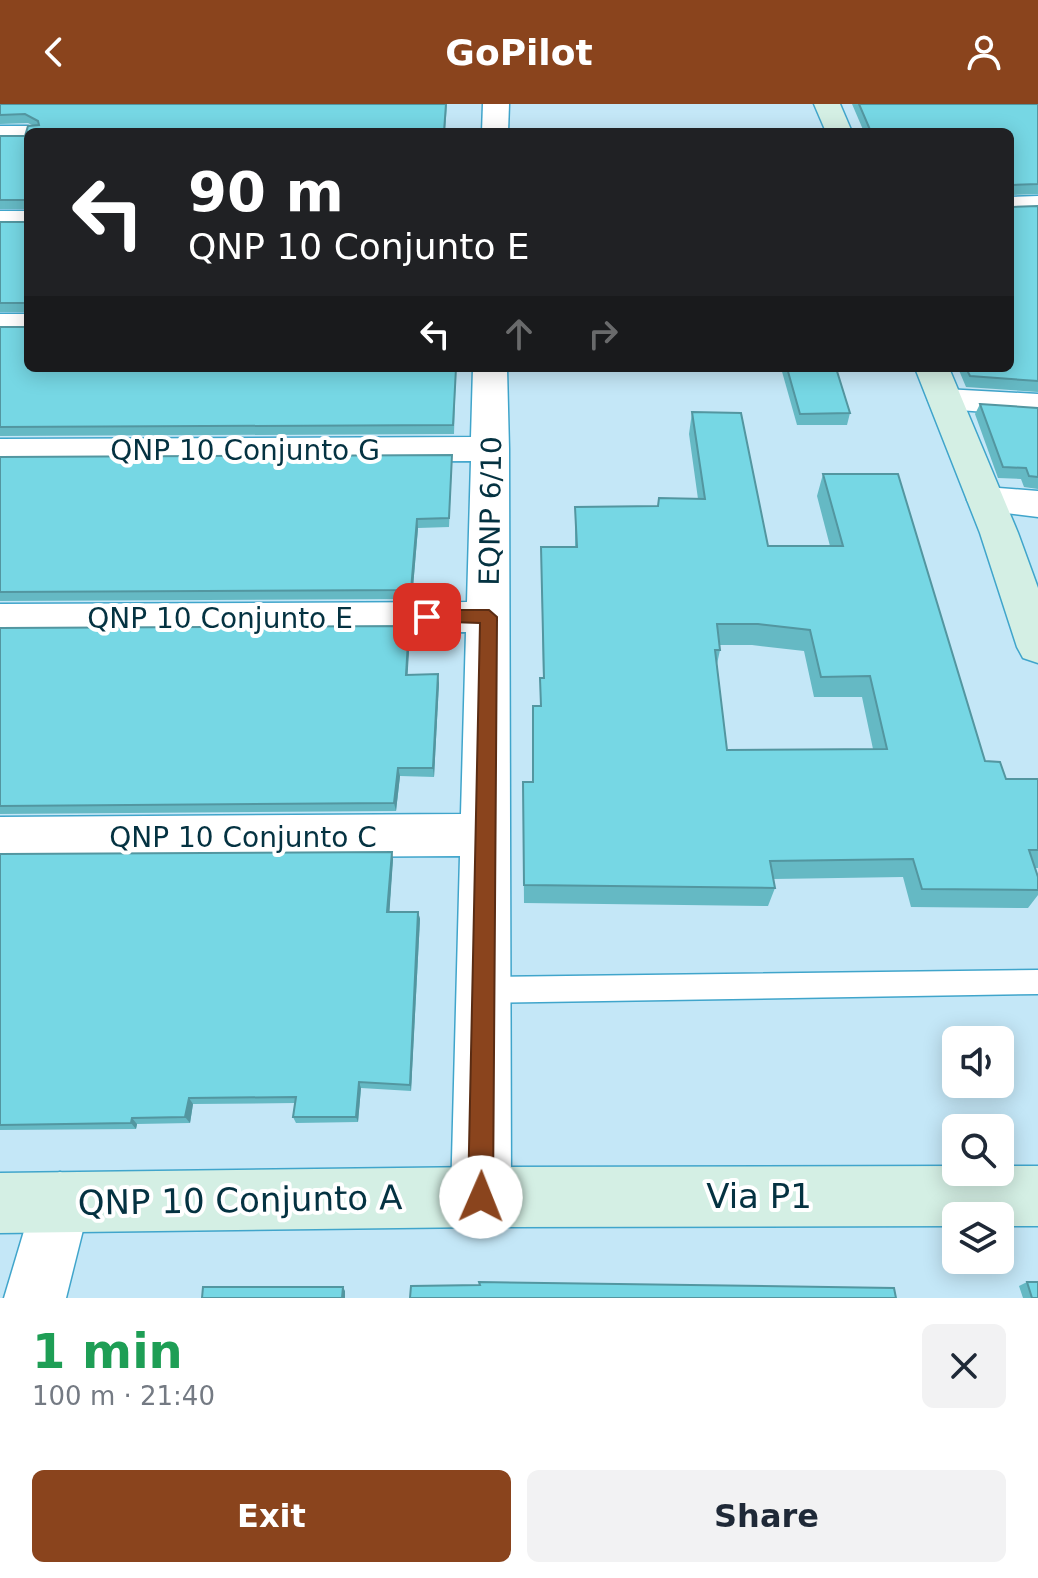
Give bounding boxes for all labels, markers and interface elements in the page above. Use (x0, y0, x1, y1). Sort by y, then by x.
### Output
icon: back (32, 30, 76, 74)
icon: person (962, 30, 1006, 74)
text: GoPilot (445, 32, 593, 73)
text: 90 m (188, 159, 344, 224)
icon: left (56, 160, 160, 264)
text: QNP 10 Conjunto E (188, 226, 530, 267)
icon: left (413, 312, 457, 356)
icon: ahead (497, 312, 541, 356)
icon: right (581, 312, 625, 356)
street label: QNP 10 Conjunto G (110, 434, 380, 467)
street label: EQNP 6/10 (473, 436, 508, 586)
pin (393, 583, 461, 651)
icon: arrive (405, 595, 449, 639)
street label: QNP 10 Conjunto E (87, 602, 353, 635)
street label: QNP 10 Conjunto C (109, 821, 377, 854)
map controls (942, 1026, 1014, 1274)
button: sound (942, 1026, 1014, 1098)
button: search (942, 1114, 1014, 1186)
position arrow (439, 1155, 523, 1239)
street label: Via P1 (706, 1176, 812, 1216)
street label: QNP 10 Conjunto A (77, 1177, 403, 1223)
button: layers (942, 1202, 1014, 1274)
text: 1 min (32, 1323, 183, 1379)
button: close (922, 1324, 1006, 1408)
text: 100 m · 21:40 (32, 1381, 215, 1411)
button: Exit (32, 1470, 511, 1562)
button: Share (527, 1470, 1006, 1562)

